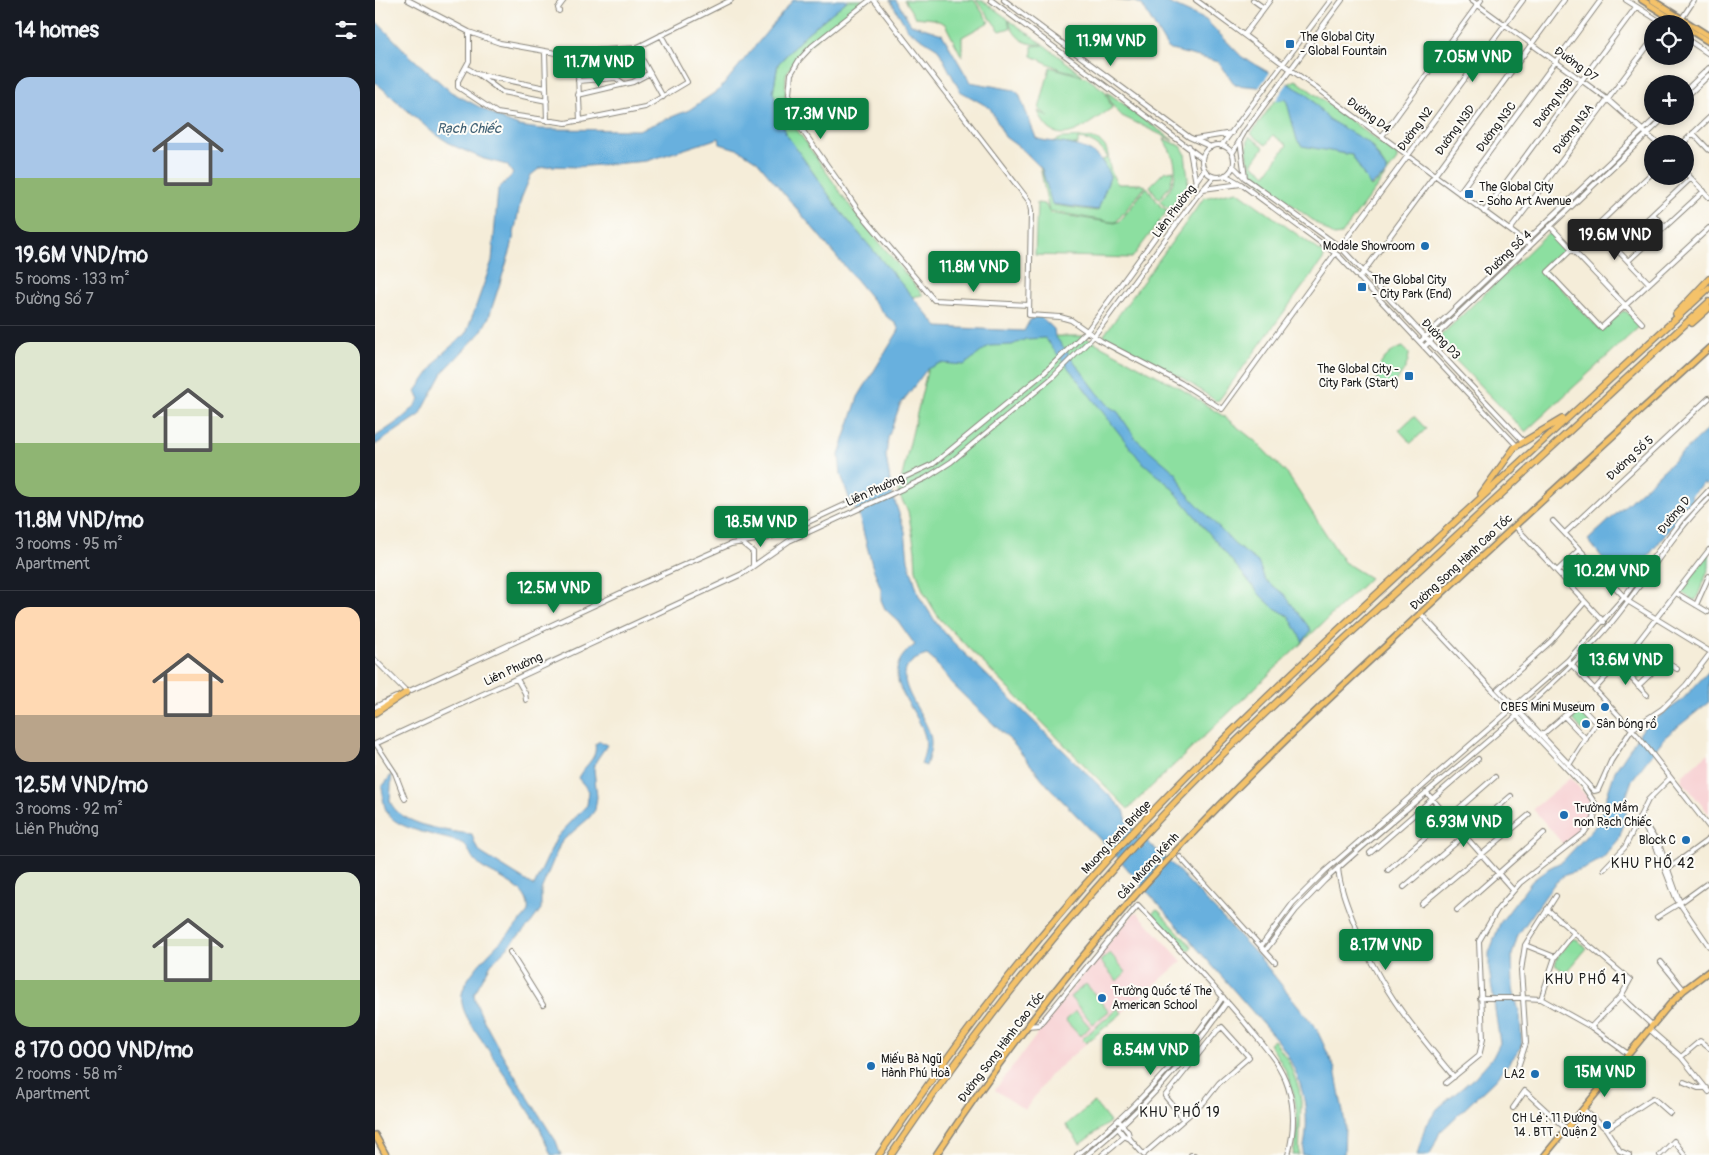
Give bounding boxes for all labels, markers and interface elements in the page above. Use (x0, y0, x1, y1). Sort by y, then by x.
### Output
map controls (1644, 15, 1694, 185)
button: locate (1644, 15, 1694, 65)
icon: filters (332, 16, 360, 44)
text: 14 homes (15, 17, 99, 44)
pin: 11.9M VND (1054, 24, 1168, 67)
place label: The Global City - Global Fountain (1300, 30, 1387, 59)
text: 11.9M VND (1076, 31, 1146, 51)
marker: The Global City - Global Fountain (1284, 38, 1296, 50)
pin: 7.05M VND (1416, 41, 1530, 83)
street label: Đường D7 (1551, 44, 1601, 86)
pin: 11.7M VND (542, 46, 656, 88)
text: 7.05M VND (1435, 47, 1512, 67)
text: 11.7M VND (564, 52, 634, 72)
street label: Đường N3B (1530, 75, 1577, 131)
button: + (1644, 75, 1694, 125)
street label: Đường D4 (1344, 94, 1394, 136)
pin: 17.3M VND (764, 98, 878, 140)
street label: Đường N3C (1473, 99, 1520, 155)
street label: Đường N3A (1550, 101, 1597, 157)
street label: Đường N3D (1432, 102, 1479, 158)
text: 17.3M VND (785, 104, 857, 124)
street label: Đường N2 (1394, 104, 1437, 154)
icon: home (143, 109, 233, 199)
water label: Rạch Chiếc (437, 120, 502, 137)
button: − (1644, 135, 1694, 185)
place label: The Global City - Soho Art Avenue (1479, 180, 1571, 209)
street label: Liên Phường (1150, 182, 1199, 241)
marker: The Global City - Soho Art Avenue (1463, 188, 1475, 200)
pin: 19.6M VND (1558, 218, 1672, 261)
text: 19.6M VND (1579, 225, 1651, 245)
street label: Đường Số 4 (1481, 227, 1535, 279)
place label: Modale Showroom (1323, 239, 1415, 254)
marker: Modale Showroom (1419, 240, 1431, 252)
text: 19.6M VND/mo (15, 242, 148, 269)
pin: 11.8M VND (917, 250, 1031, 293)
text: 11.8M VND (939, 257, 1009, 277)
text: 5 rooms · 133 m² (15, 269, 130, 289)
place label: The Global City - City Park (End) (1372, 273, 1452, 302)
marker: The Global City - City Park (End) (1356, 281, 1368, 293)
text: Đường Số 7 (15, 289, 94, 309)
street label: Đường D3 (1418, 316, 1464, 363)
place label: The Global City - City Park (Start) (1317, 362, 1399, 391)
marker: The Global City - City Park (Start) (1403, 370, 1415, 382)
icon: home (143, 375, 233, 465)
street label: Đường Số 5 (1603, 432, 1657, 484)
street label: Liên Phường (843, 471, 907, 510)
street label: Đường D (1655, 493, 1694, 537)
pin: 18.5M VND (704, 506, 818, 548)
text: 11.8M VND/mo (15, 507, 144, 534)
street label: Đường Song Hành Cao Tốc (1406, 510, 1516, 614)
text: 18.5M VND (725, 512, 797, 532)
text: 3 rooms · 95 m² (15, 534, 123, 554)
text: Apartment (15, 554, 90, 574)
pin: 10.2M VND (1555, 554, 1669, 597)
text: 10.2M VND (1574, 561, 1650, 581)
pin: 12.5M VND (497, 572, 611, 614)
text: 12.5M VND (518, 578, 590, 598)
icon: home (143, 640, 233, 730)
pin: 13.6M VND (1569, 644, 1683, 686)
street label: Liên Phường (482, 649, 545, 690)
text: 13.6M VND (1589, 650, 1663, 670)
place label: CBES Mini Museum (1500, 700, 1595, 715)
marker: CBES Mini Museum (1599, 701, 1611, 713)
place label: Sân bóng rổ (1596, 716, 1657, 732)
marker: Sân bóng rổ (1580, 718, 1592, 730)
text: 12.5M VND/mo (15, 772, 148, 799)
street label: Muong Kenh Bridge (1078, 797, 1154, 877)
text: 3 rooms · 92 m² (15, 799, 123, 819)
place label: Trường Mầm non Rạch Chiếc (1574, 799, 1652, 830)
pin: 6.93M VND (1407, 806, 1521, 848)
marker: Trường Mầm non Rạch Chiếc (1558, 809, 1570, 821)
text: 6.93M VND (1426, 812, 1502, 832)
text: Liên Phường (15, 819, 99, 839)
street label: Cầu Mương Kênh (1113, 828, 1183, 903)
place label: Block C (1639, 833, 1676, 848)
marker: Block C (1680, 834, 1692, 846)
district label: KHU PHỐ 42 (1611, 852, 1695, 872)
icon: home (143, 905, 233, 995)
pin: 8.17M VND (1329, 928, 1443, 971)
text: 8.17M VND (1350, 935, 1422, 955)
district label: KHU PHỐ 41 (1545, 968, 1627, 988)
place label: Trường Quốc tế The American School (1112, 983, 1212, 1013)
street label: Đường Song Hành Cao Tốc (954, 988, 1048, 1106)
marker: Trường Quốc tế The American School (1096, 992, 1108, 1004)
pin: 8.54M VND (1094, 1034, 1208, 1076)
text: 8 170 000 VND/mo (15, 1037, 193, 1064)
text: 8.54M VND (1114, 1040, 1188, 1060)
place label: Miếu Bà Ngũ Hành Phú Hoà (881, 1051, 950, 1081)
pin: 15M VND (1559, 1056, 1651, 1098)
marker: Miếu Bà Ngũ Hành Phú Hoà (865, 1060, 877, 1072)
text: 15M VND (1575, 1062, 1635, 1082)
text: 2 rooms · 58 m² (15, 1064, 123, 1084)
place label: LA2 (1504, 1067, 1525, 1082)
marker: LA2 (1529, 1068, 1541, 1080)
text: Apartment (15, 1084, 90, 1104)
district label: KHU PHỐ 19 (1139, 1101, 1221, 1121)
place label: CH Lẻ : 11 Đường 14 . BTT . Quận 2 (1512, 1111, 1597, 1140)
marker: CH Lẻ : 11 Đường 14 . BTT . Quận 2 (1601, 1119, 1613, 1131)

